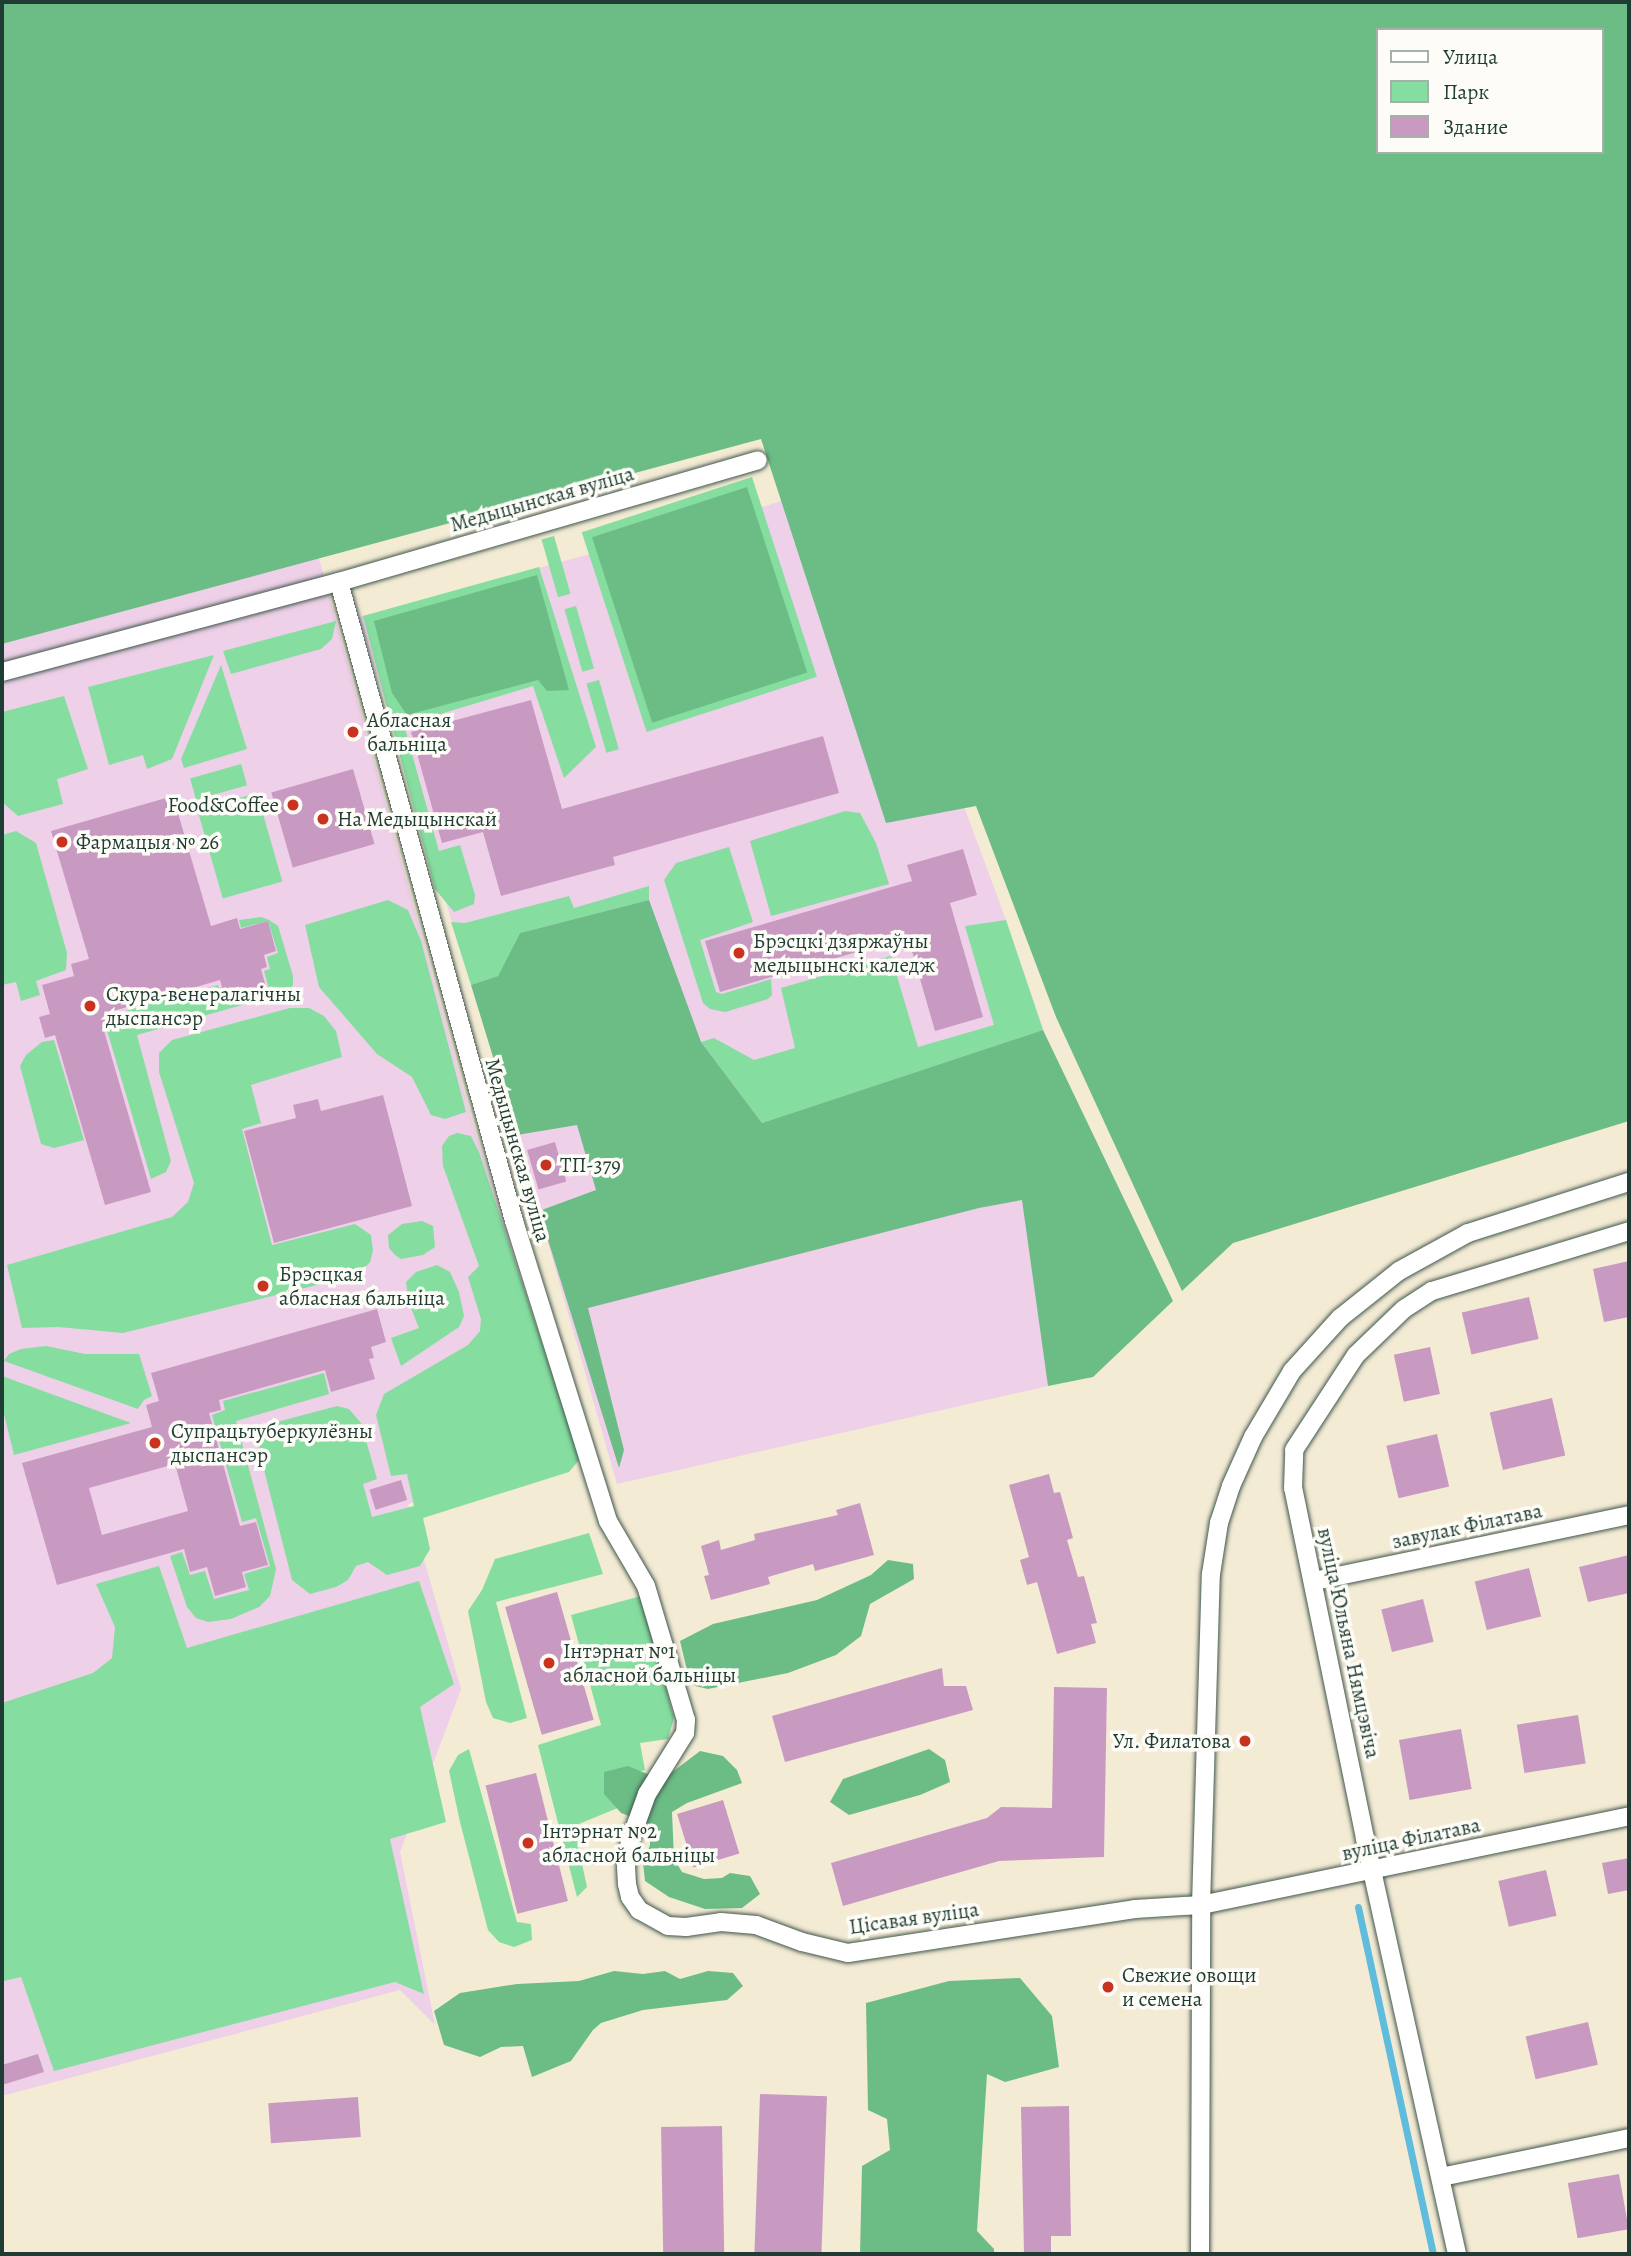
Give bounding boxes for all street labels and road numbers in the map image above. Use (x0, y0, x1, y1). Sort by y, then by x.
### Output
street label: Медыцынская вуліца (447, 461, 637, 537)
street label: Медыцынская вуліца (480, 1055, 556, 1245)
street label: завулак Філатава (1390, 1498, 1544, 1554)
street label: вуліца Юльяна Нямцэвіча (1312, 1525, 1386, 1761)
street label: вуліца Філатава (1339, 1812, 1483, 1866)
street label: Цісавая вуліца (848, 1896, 980, 1940)

